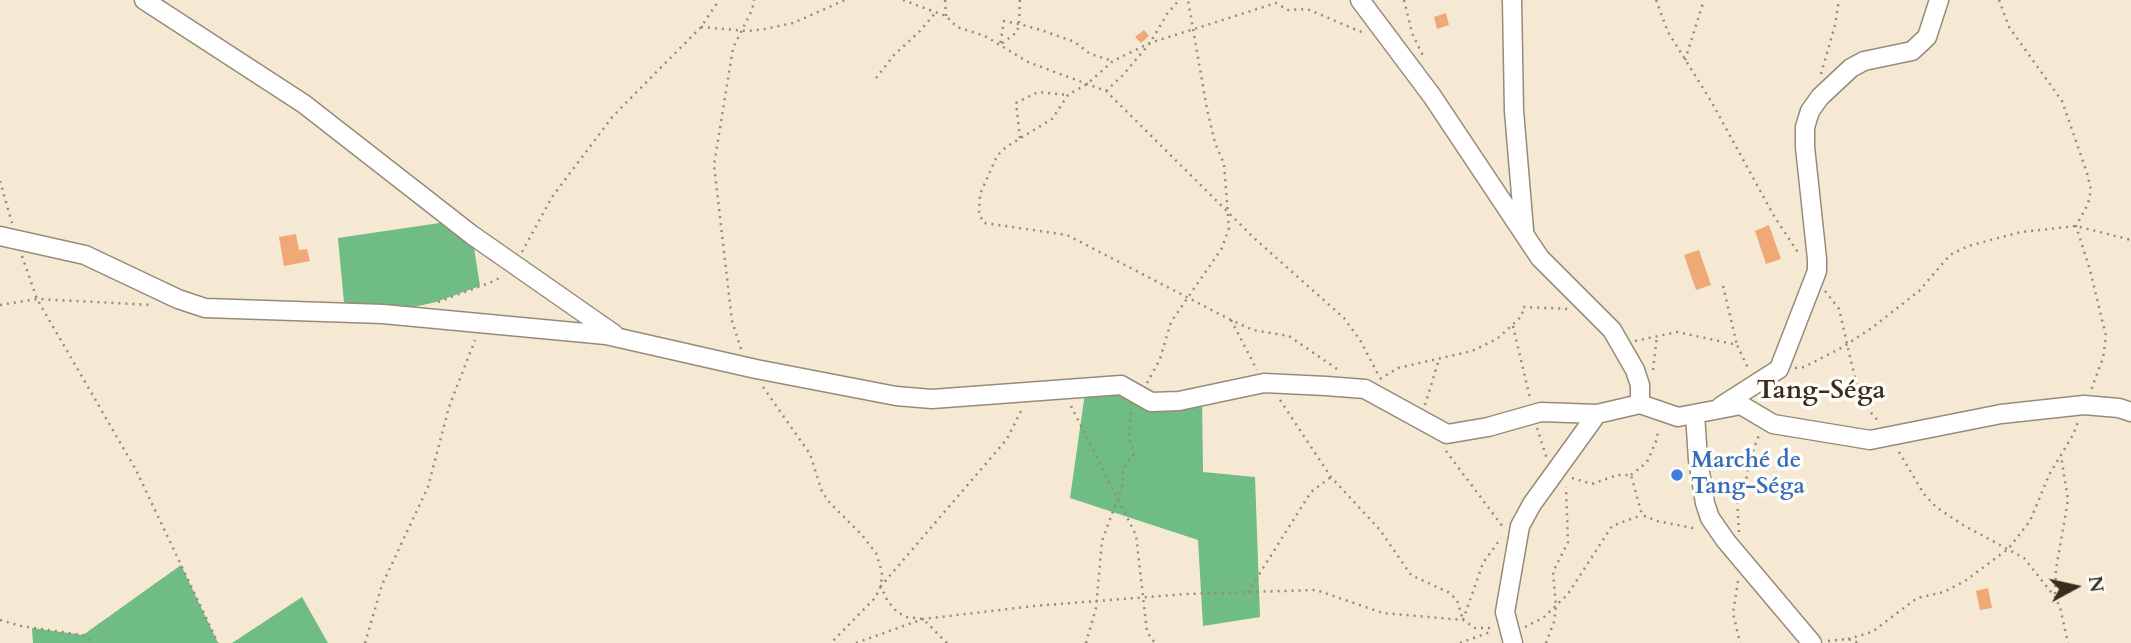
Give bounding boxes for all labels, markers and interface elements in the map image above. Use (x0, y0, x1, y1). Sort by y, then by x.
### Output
district label: Tang-Séga (1757, 376, 1885, 408)
place label: Marché de Tang-Séga (1691, 448, 1805, 502)
marker: Marché de Tang-Séga (1669, 467, 1685, 483)
north arrow (2040, 552, 2110, 622)
text: N (2082, 574, 2110, 594)

